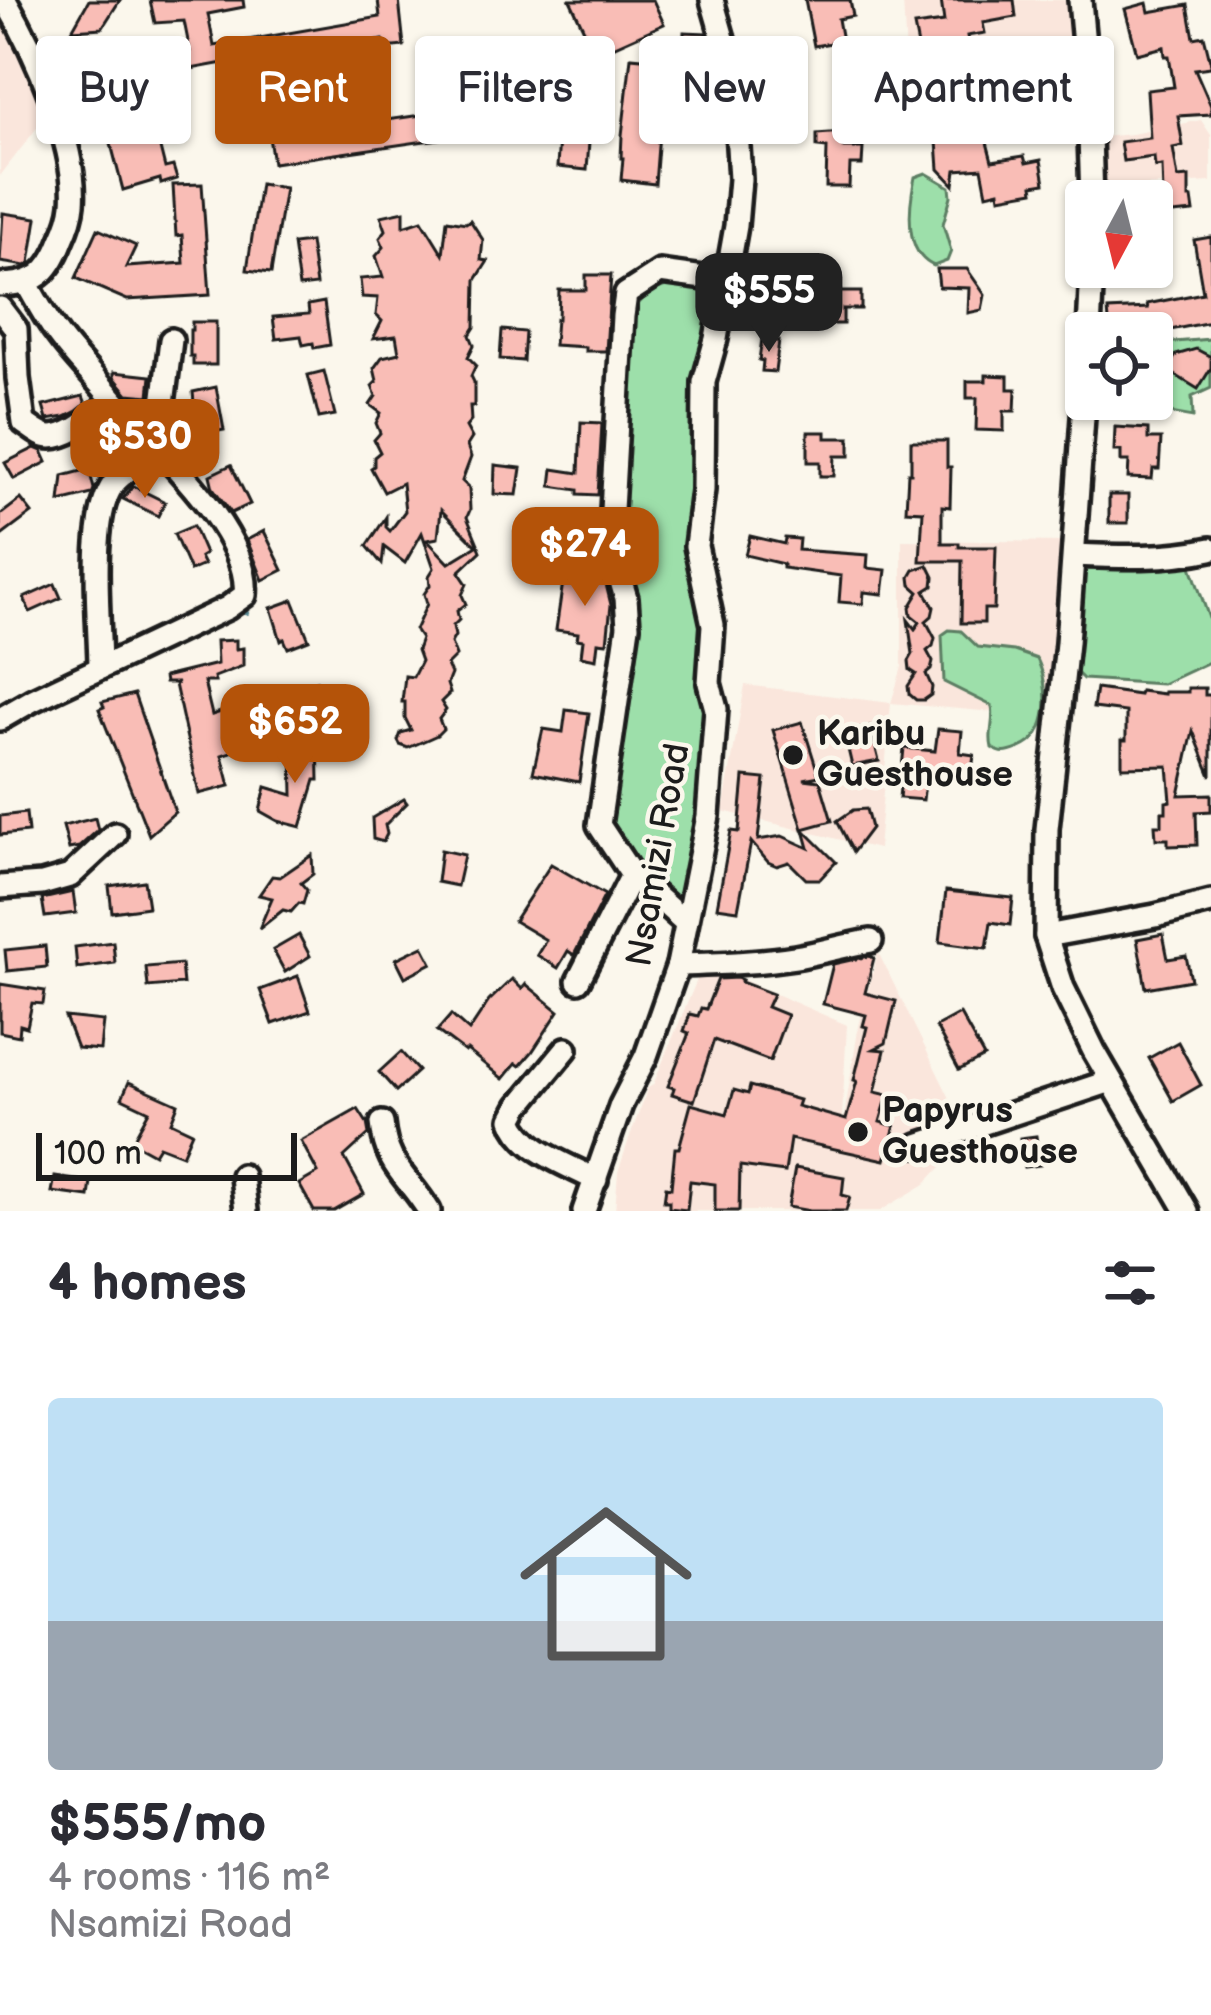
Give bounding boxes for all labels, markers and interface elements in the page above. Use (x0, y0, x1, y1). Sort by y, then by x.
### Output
chip: Buy (36, 36, 191, 144)
chip: Rent (215, 36, 391, 144)
chip: Filters (415, 36, 615, 144)
chip: New (639, 36, 808, 144)
chip: Apartment (832, 36, 1114, 144)
north arrow (1065, 180, 1173, 288)
map controls (1065, 180, 1173, 420)
pin: $555 (698, 253, 840, 355)
text: $555 (722, 268, 816, 315)
button: locate (1065, 312, 1173, 420)
pin: $530 (74, 399, 216, 501)
text: $530 (97, 414, 193, 461)
pin: $274 (514, 507, 656, 609)
text: $274 (539, 522, 631, 569)
pin: $652 (224, 684, 366, 786)
text: $652 (247, 699, 343, 746)
place label: Karibu Guesthouse (817, 713, 1013, 797)
street label: Nsamizi Road (618, 740, 700, 970)
marker: Karibu Guesthouse (780, 742, 806, 768)
place label: Papyrus Guesthouse (882, 1090, 1078, 1174)
marker: Papyrus Guesthouse (845, 1119, 871, 1145)
scale bar (36, 1127, 297, 1180)
text: 100 m (54, 1134, 142, 1174)
icon: filters (1097, 1250, 1163, 1316)
text: 4 homes (48, 1253, 247, 1314)
icon: home (498, 1476, 714, 1692)
text: $555/mo (48, 1794, 266, 1855)
text: 4 rooms · 116 m² (48, 1855, 331, 1902)
text: Nsamizi Road (48, 1902, 293, 1949)

